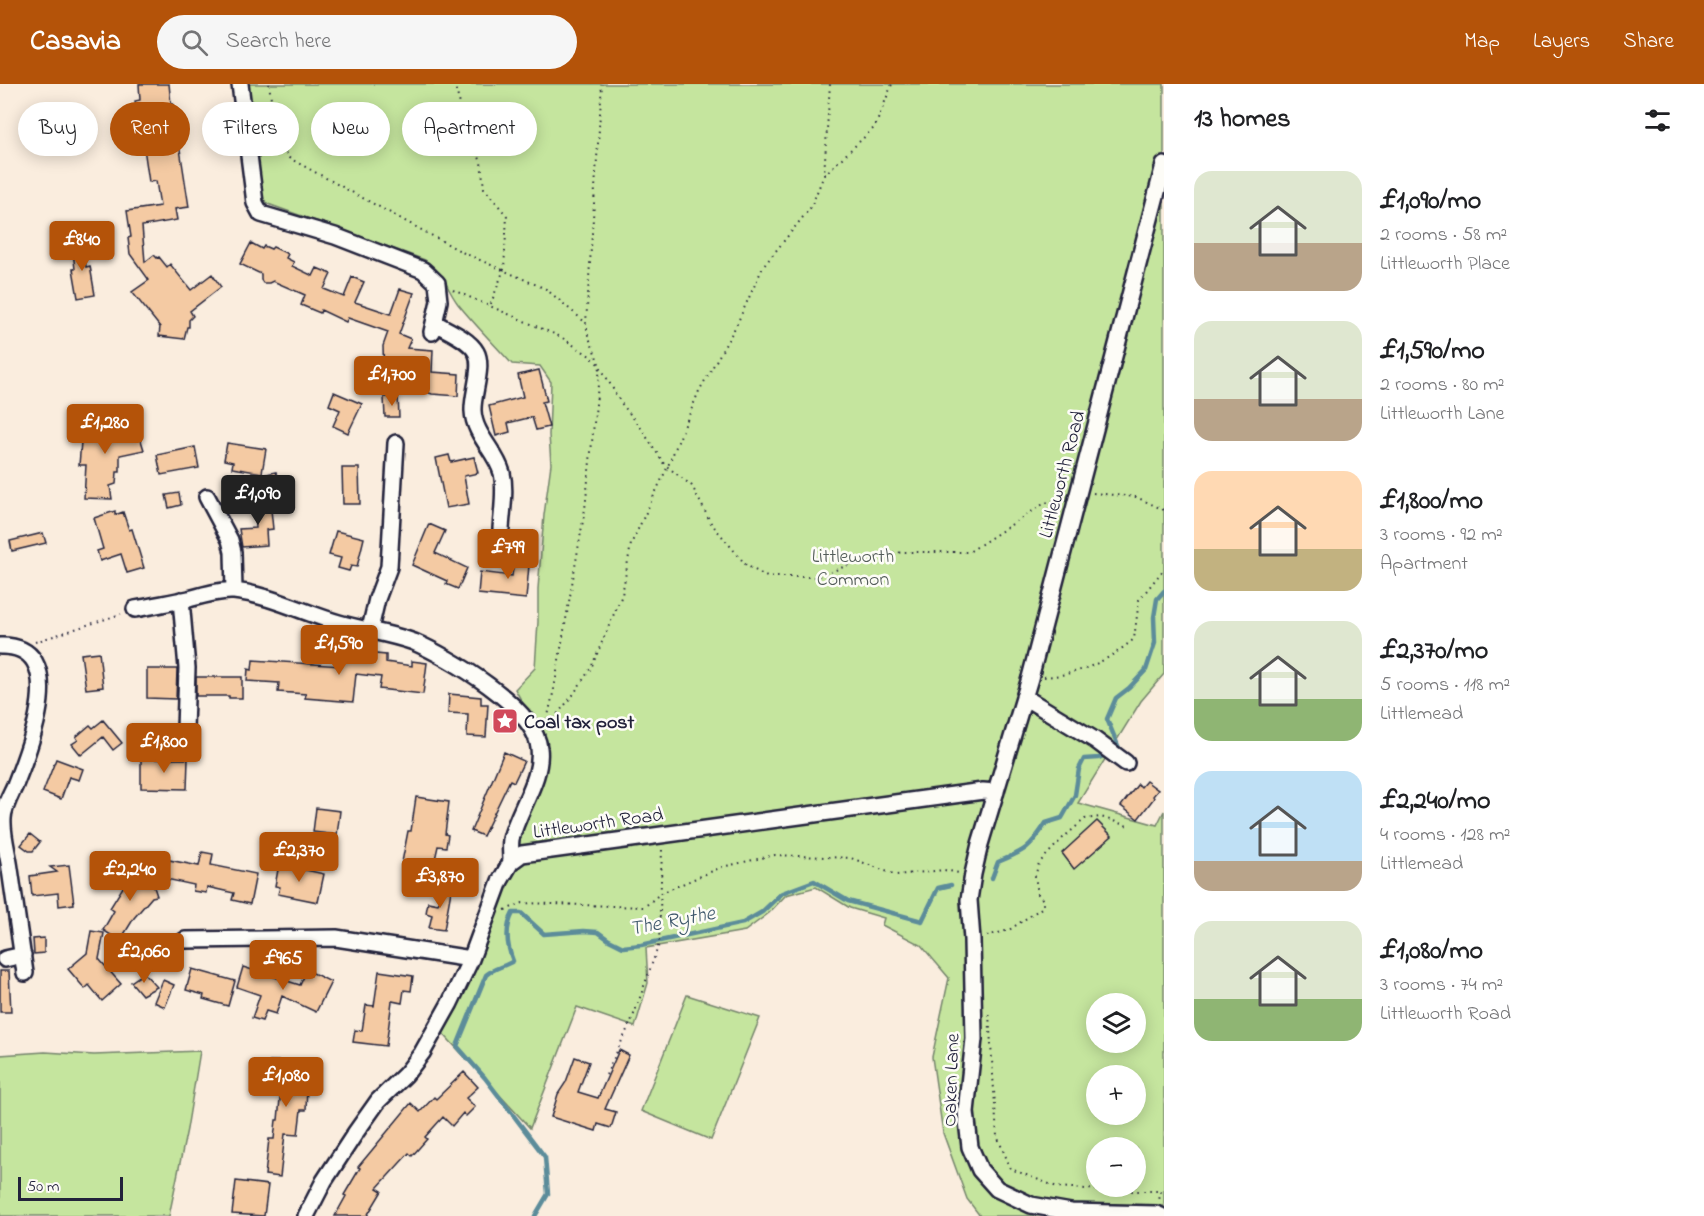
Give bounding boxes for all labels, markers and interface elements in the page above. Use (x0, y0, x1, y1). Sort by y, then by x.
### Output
search box (157, 15, 577, 69)
text: Casavia (30, 22, 121, 63)
icon: search (178, 26, 211, 59)
text: Search here (226, 26, 331, 58)
text: Map (1464, 27, 1500, 57)
text: Layers (1533, 27, 1590, 57)
text: Share (1623, 27, 1674, 57)
text: 13 homes (1194, 101, 1290, 139)
chip: Buy (18, 102, 98, 156)
chip: Rent (110, 102, 190, 156)
chip: Filters (202, 102, 299, 156)
chip: New (311, 102, 390, 156)
chip: Apartment (402, 102, 537, 156)
icon: filters (1641, 104, 1674, 137)
text: £1,090/mo (1380, 183, 1481, 221)
icon: home (1242, 195, 1314, 267)
pin: £840 (46, 221, 118, 272)
text: 2 rooms · 58 m² (1380, 221, 1507, 250)
text: £840 (64, 226, 101, 255)
text: Littleworth Place (1380, 250, 1510, 279)
text: £1,590/mo (1380, 333, 1485, 371)
icon: home (1242, 345, 1314, 417)
pin: £1,700 (343, 356, 441, 407)
text: £1,700 (368, 361, 416, 390)
text: 2 rooms · 80 m² (1380, 371, 1505, 400)
text: Littleworth Lane (1380, 400, 1505, 429)
pin: £1,280 (56, 404, 154, 455)
street label: Littleworth Road (1032, 408, 1094, 542)
text: £1,280 (81, 409, 129, 438)
pin: £1,090 (209, 475, 307, 526)
text: £1,090 (235, 480, 281, 509)
text: £1,800/mo (1380, 483, 1483, 521)
icon: home (1242, 495, 1314, 567)
text: 3 rooms · 92 m² (1380, 521, 1503, 550)
pin: £799 (472, 529, 544, 580)
text: £799 (492, 534, 524, 563)
park label: Littleworth Common (812, 543, 894, 595)
text: Apartment (1380, 550, 1468, 579)
pin: £1,590 (290, 625, 388, 676)
text: £1,590 (315, 630, 363, 659)
text: £2,370/mo (1380, 633, 1488, 671)
icon: home (1242, 645, 1314, 717)
text: 5 rooms · 118 m² (1380, 671, 1510, 700)
text: Littlemead (1380, 700, 1463, 729)
place icon: Coal tax post (490, 706, 520, 736)
place label: Coal tax post (524, 709, 634, 738)
pin: £1,800 (115, 723, 213, 774)
text: £1,800 (140, 728, 188, 757)
text: £2,240/mo (1380, 783, 1490, 821)
icon: home (1242, 795, 1314, 867)
street label: Littleworth Road (531, 801, 665, 848)
text: 4 rooms · 128 m² (1380, 821, 1510, 850)
pin: £2,370 (250, 832, 348, 883)
text: £2,370 (273, 837, 325, 866)
text: Littlemead (1380, 850, 1463, 879)
pin: £2,240 (81, 851, 179, 902)
text: £2,240 (104, 856, 156, 885)
pin: £3,870 (391, 858, 489, 909)
text: £3,870 (416, 863, 464, 892)
water label: The Rythe (627, 899, 719, 945)
pin: £2,060 (95, 933, 193, 984)
text: £1,080/mo (1380, 933, 1483, 971)
text: £2,060 (118, 938, 170, 967)
pin: £965 (247, 940, 319, 991)
text: £965 (264, 945, 302, 974)
icon: home (1242, 945, 1314, 1017)
text: 3 rooms · 74 m² (1380, 971, 1503, 1000)
map controls (1086, 993, 1146, 1197)
button: layers (1086, 993, 1146, 1053)
text: Littleworth Road (1380, 1000, 1511, 1029)
street label: Oaken Lane (936, 1033, 969, 1127)
pin: £1,080 (237, 1057, 335, 1108)
text: £1,080 (262, 1062, 310, 1091)
button: + (1086, 1065, 1146, 1125)
button: − (1086, 1137, 1146, 1197)
scale bar (18, 1174, 123, 1202)
text: 50 m (27, 1175, 59, 1199)

